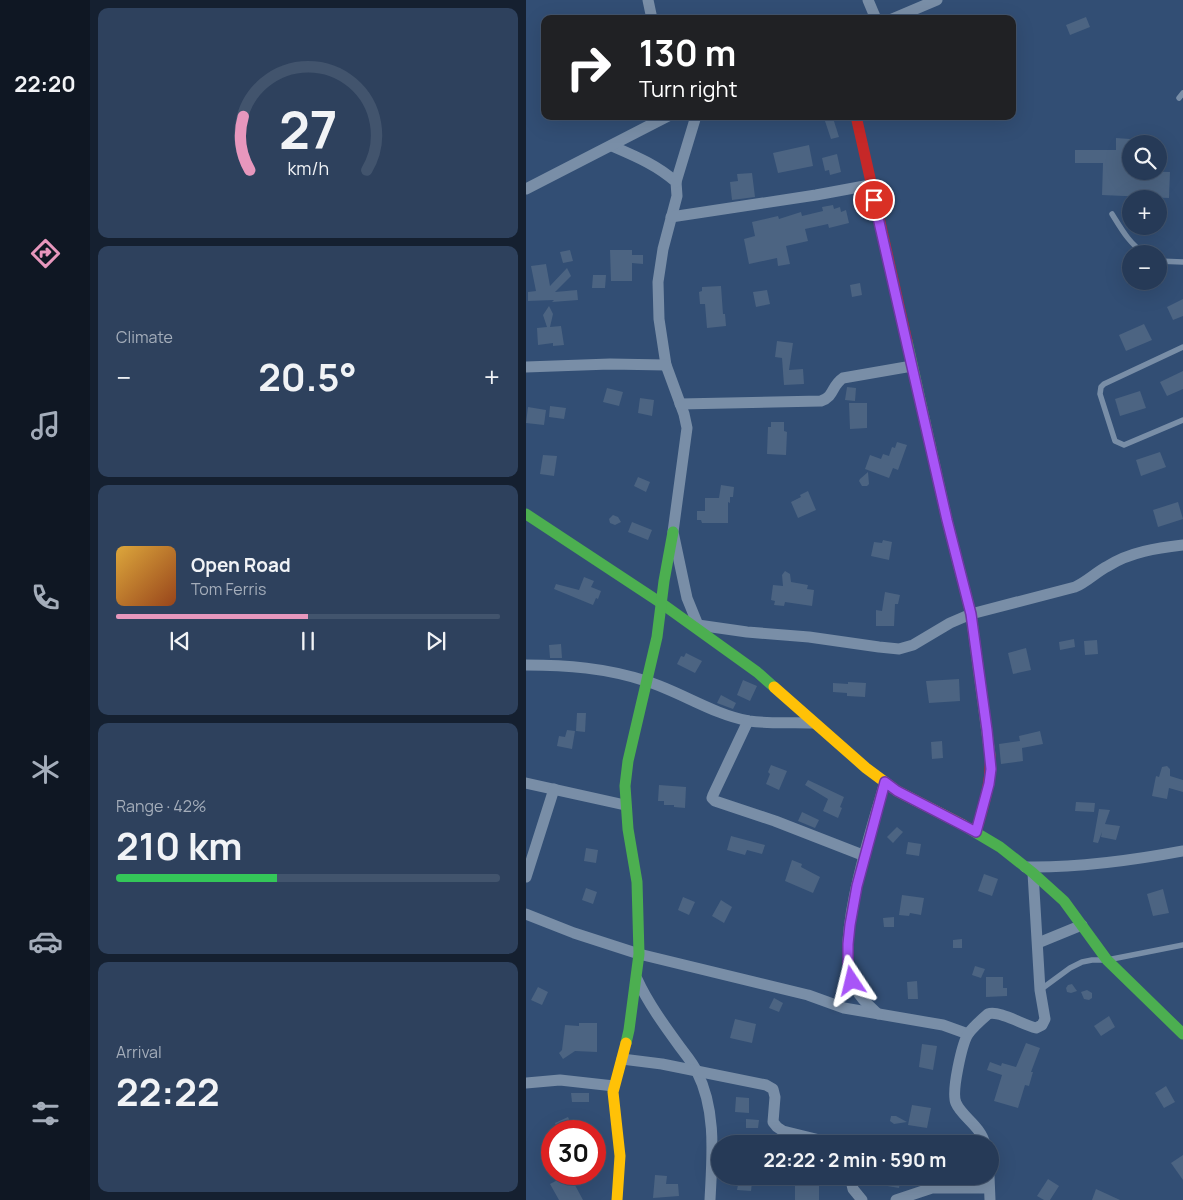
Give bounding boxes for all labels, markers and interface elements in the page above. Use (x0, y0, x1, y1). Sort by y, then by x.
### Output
text: 130 m (639, 29, 736, 77)
icon: right (556, 35, 621, 100)
text: 22:20 (14, 69, 76, 99)
text: Turn right (639, 74, 737, 104)
text: 27 (279, 94, 337, 165)
map controls (1122, 135, 1167, 290)
button: search (1122, 135, 1167, 180)
text: km/h (287, 156, 329, 180)
pin (853, 179, 895, 221)
icon: arrive (860, 186, 888, 214)
button: + (1122, 190, 1167, 235)
icon: directions (28, 236, 63, 271)
button: − (1122, 245, 1167, 290)
text: Climate (116, 326, 173, 348)
text: 20.5° (258, 350, 357, 402)
text: − (116, 358, 131, 396)
text: + (484, 358, 500, 396)
icon: music (28, 408, 63, 443)
text: Open Road (191, 552, 291, 578)
text: Tom Ferris (191, 578, 266, 600)
icon: phone (28, 580, 63, 615)
icon: previous (166, 627, 194, 655)
icon: pause (294, 627, 322, 655)
icon: next (422, 627, 450, 655)
icon: climate (28, 752, 63, 787)
text: Range · 42% (116, 795, 206, 817)
text: 210 km (116, 819, 242, 871)
icon: car (28, 924, 63, 959)
position arrow (825, 954, 877, 1006)
text: Arrival (116, 1041, 162, 1063)
text: 22:22 (116, 1065, 220, 1117)
icon: filters (28, 1096, 63, 1131)
speed limit sign: 30 (541, 1120, 606, 1185)
text: 22:22 · 2 min · 590 m (764, 1147, 946, 1173)

